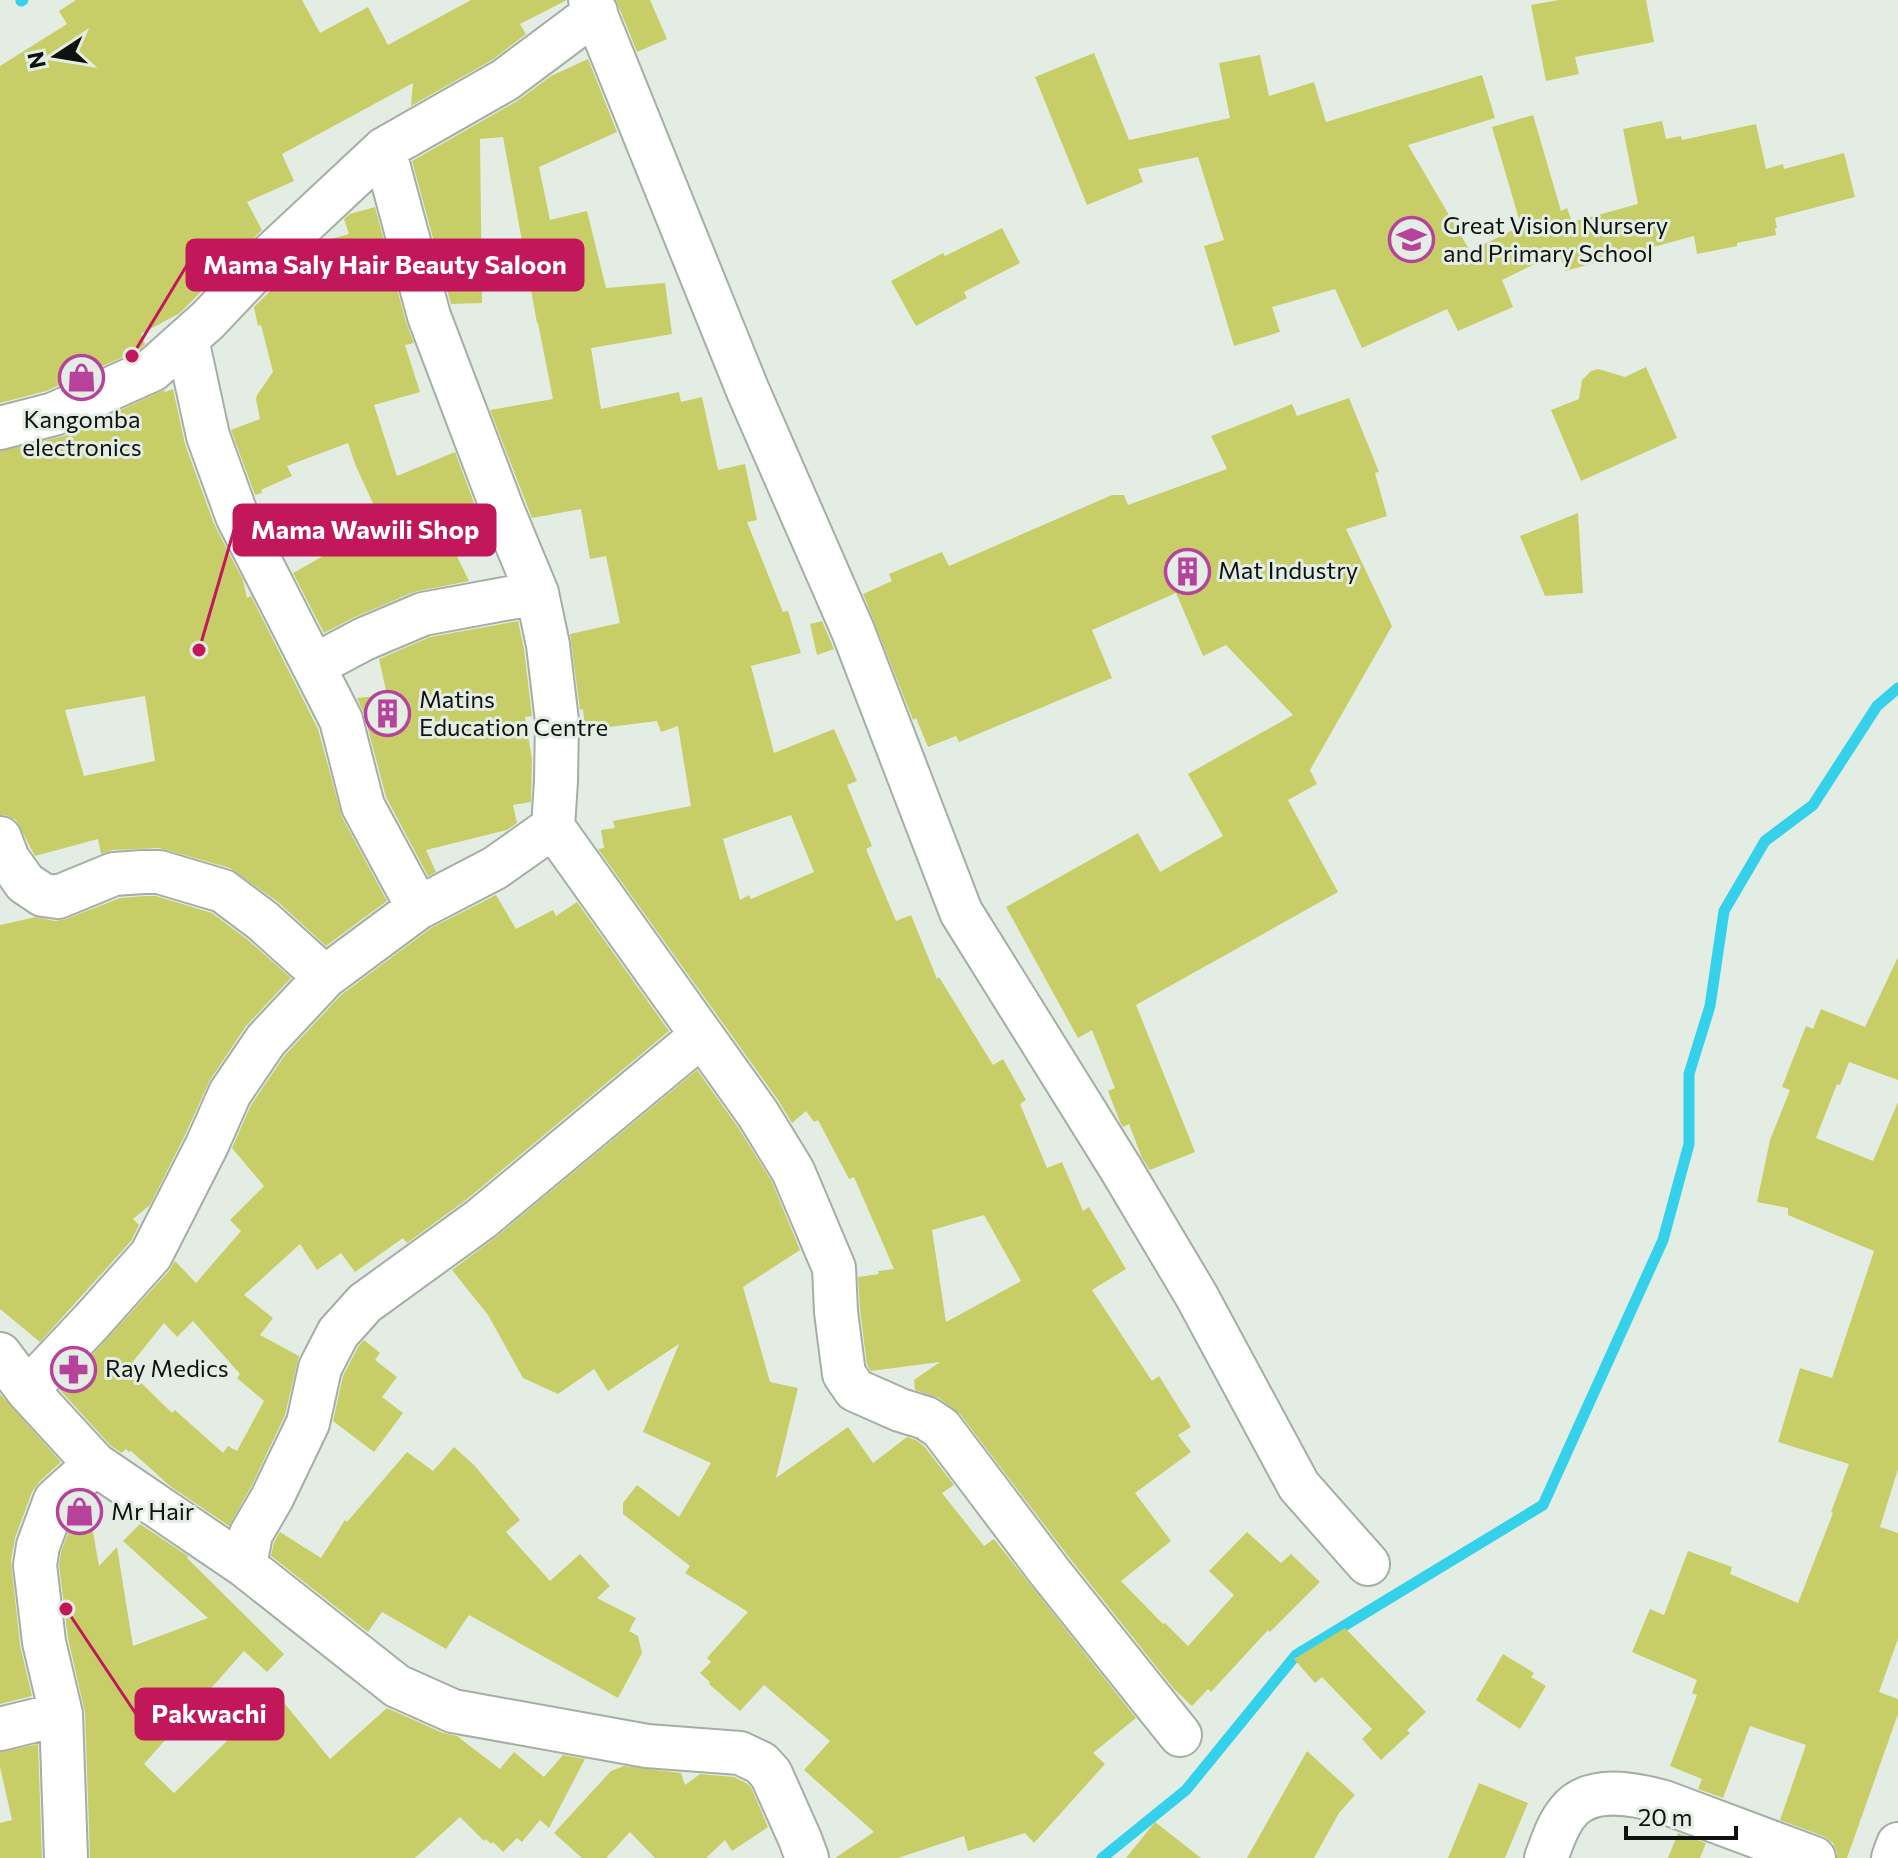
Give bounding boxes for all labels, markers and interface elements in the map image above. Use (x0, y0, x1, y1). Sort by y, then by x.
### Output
north arrow (16, 16, 96, 96)
text: N (21, 49, 51, 71)
place label: Great Vision Nursery and Primary School (1443, 210, 1668, 267)
school or university icon: Great Vision Nursery and Primary School (1388, 216, 1436, 264)
callout: Mama Saly Hair Beauty Saloon (187, 240, 583, 290)
text: Mama Saly Hair Beauty Saloon (203, 248, 567, 279)
shop icon: Kangomba electronics (58, 354, 106, 402)
place label: Kangomba electronics (22, 404, 142, 461)
callout: Mama Wawili Shop (234, 505, 495, 555)
text: Mama Wawili Shop (251, 513, 479, 544)
building icon: Mat Industry (1163, 547, 1211, 595)
place label: Mat Industry (1218, 555, 1358, 584)
place label: Matins Education Centre (419, 684, 608, 741)
building icon: Matins Education Centre (364, 690, 412, 738)
pharmacy icon: Ray Medics (50, 1345, 98, 1393)
place label: Ray Medics (105, 1353, 229, 1382)
shop icon: Mr Hair (56, 1488, 104, 1536)
place label: Mr Hair (111, 1496, 195, 1525)
callout: Pakwachi (136, 1689, 283, 1739)
text: Pakwachi (151, 1697, 267, 1728)
scale bar (1626, 1790, 1736, 1840)
text: 20 m (1638, 1802, 1692, 1831)

